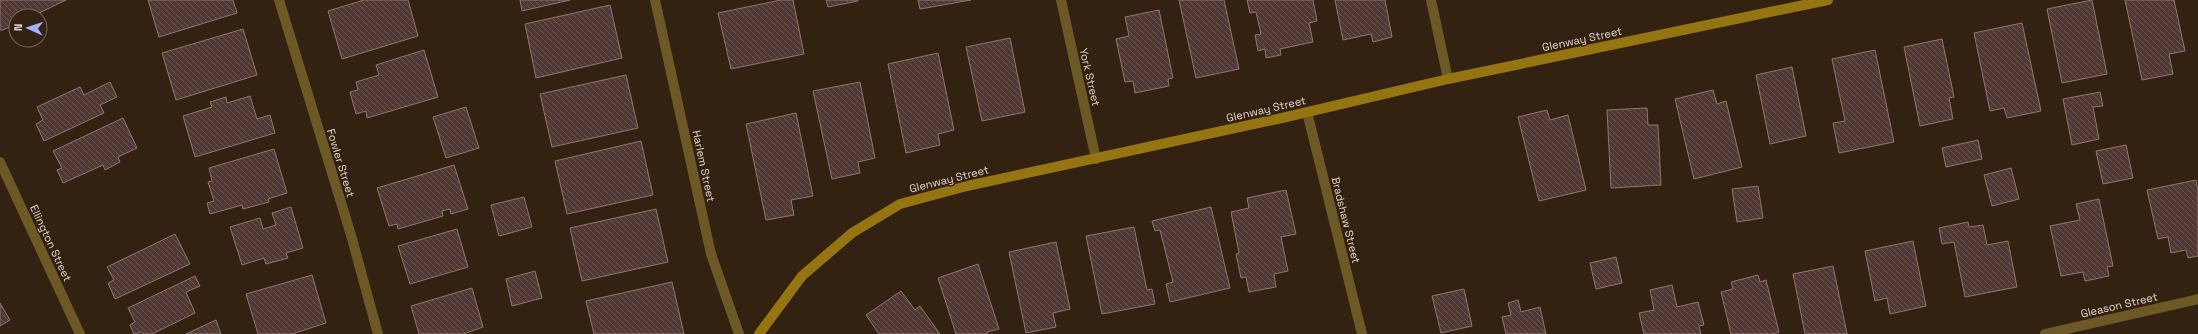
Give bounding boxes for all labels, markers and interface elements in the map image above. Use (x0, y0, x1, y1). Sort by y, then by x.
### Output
north arrow (8, 8, 48, 48)
text: N (11, 23, 25, 32)
street label: Glenway Street (1541, 24, 1623, 54)
street label: York Street (1077, 47, 1103, 107)
street label: Glenway Street (1225, 93, 1307, 125)
street label: Fowler Street (324, 127, 358, 199)
street label: Harlem Street (690, 129, 718, 203)
street label: Glenway Street (908, 162, 990, 196)
street label: Bradshaw Street (1329, 175, 1363, 265)
street label: Ellington Street (27, 202, 75, 284)
street label: Gleason Street (2079, 289, 2159, 321)

